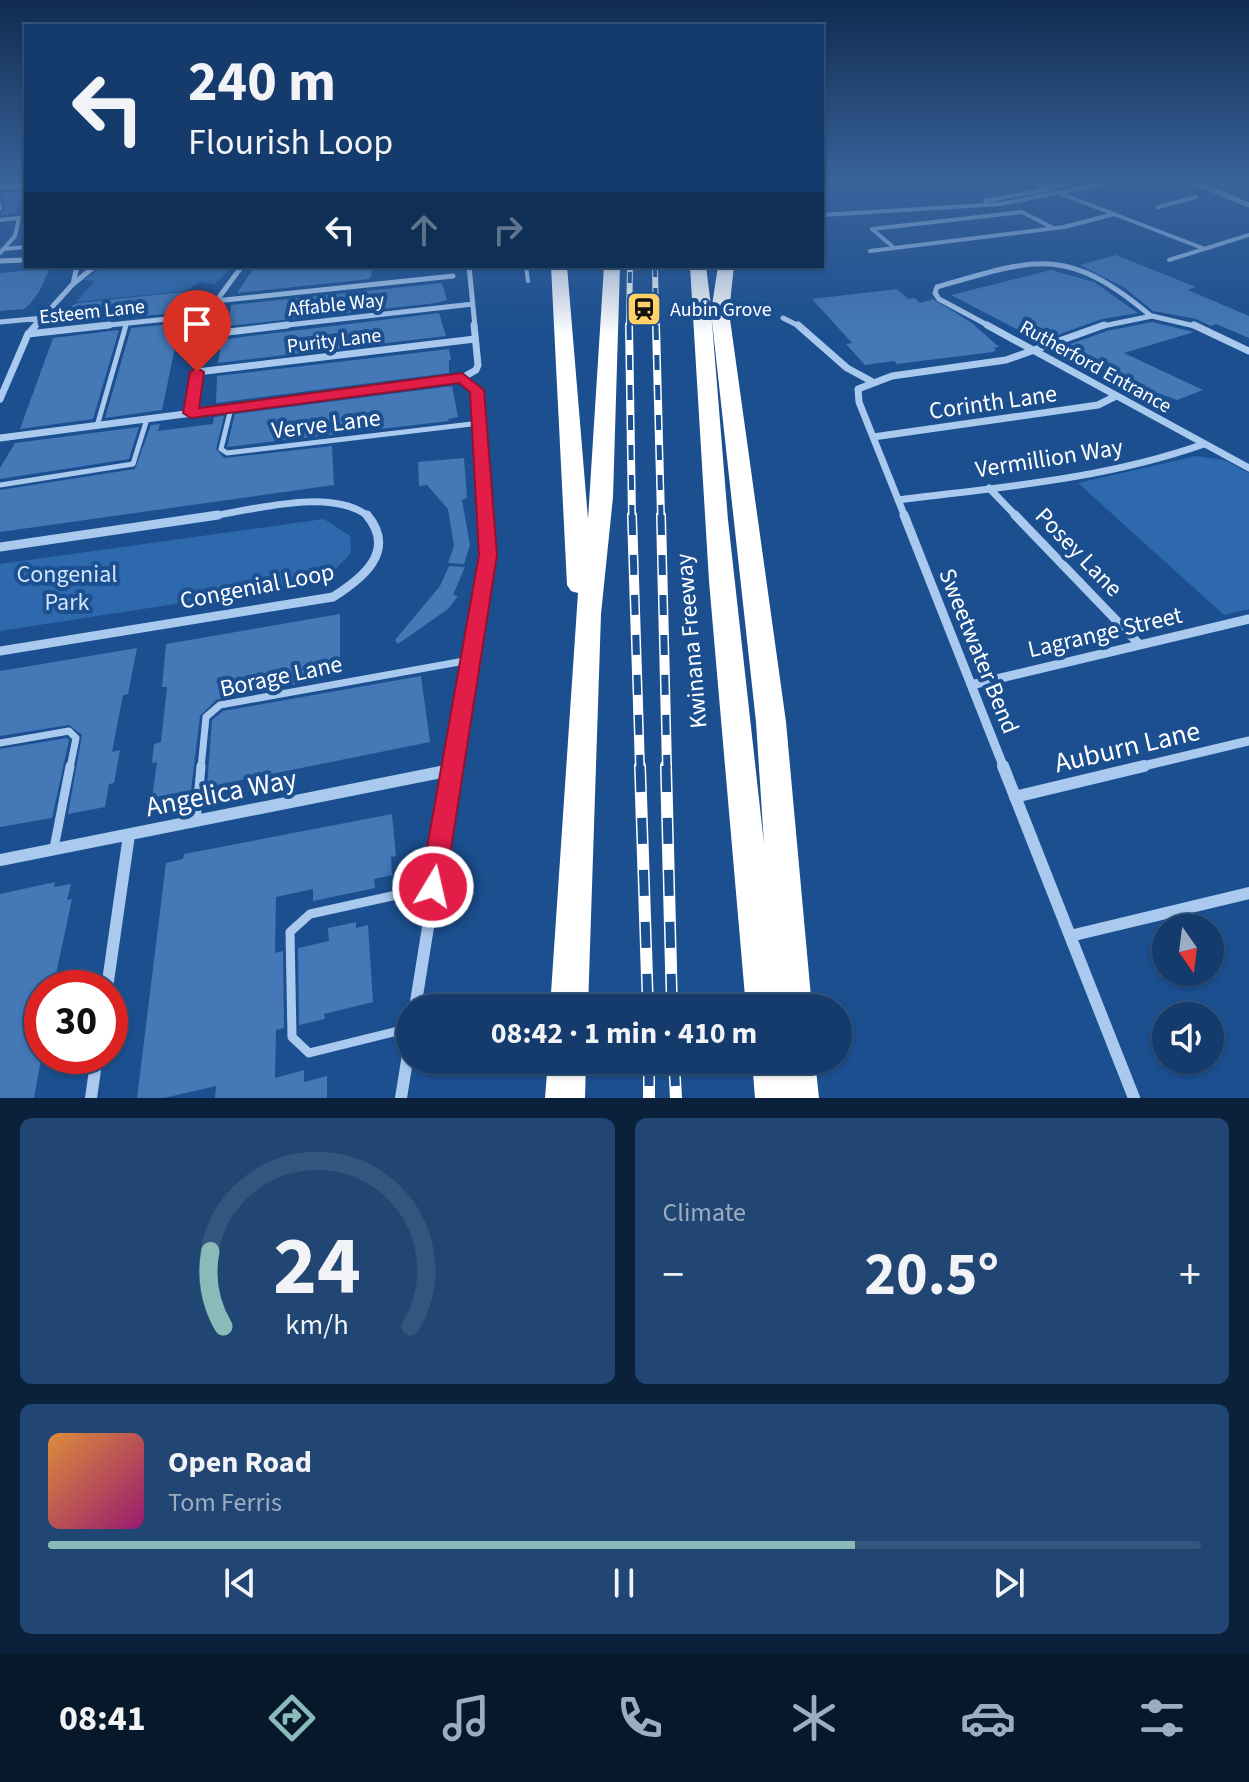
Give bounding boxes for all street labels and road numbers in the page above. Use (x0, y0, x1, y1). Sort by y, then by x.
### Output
street label: Affable Way (287, 286, 386, 324)
street label: Esteem Lane (38, 293, 146, 331)
street label: Rutherford Entrance (1015, 314, 1176, 420)
street label: Purity Lane (285, 321, 383, 361)
street label: Corinth Lane (927, 376, 1059, 429)
street label: Verve Lane (270, 400, 383, 449)
street label: Vermillion Way (973, 430, 1125, 487)
street label: Posey Lane (1027, 500, 1130, 605)
street label: Kwinana Freeway (666, 552, 717, 730)
street label: Congenial Loop (177, 554, 337, 619)
street label: Sweetwater Bend (929, 563, 1028, 739)
street label: Lagrange Street (1024, 598, 1186, 667)
street label: Borage Lane (217, 646, 346, 707)
street label: Auburn Lane (1050, 711, 1204, 783)
street label: Angelica Way (142, 759, 300, 827)

